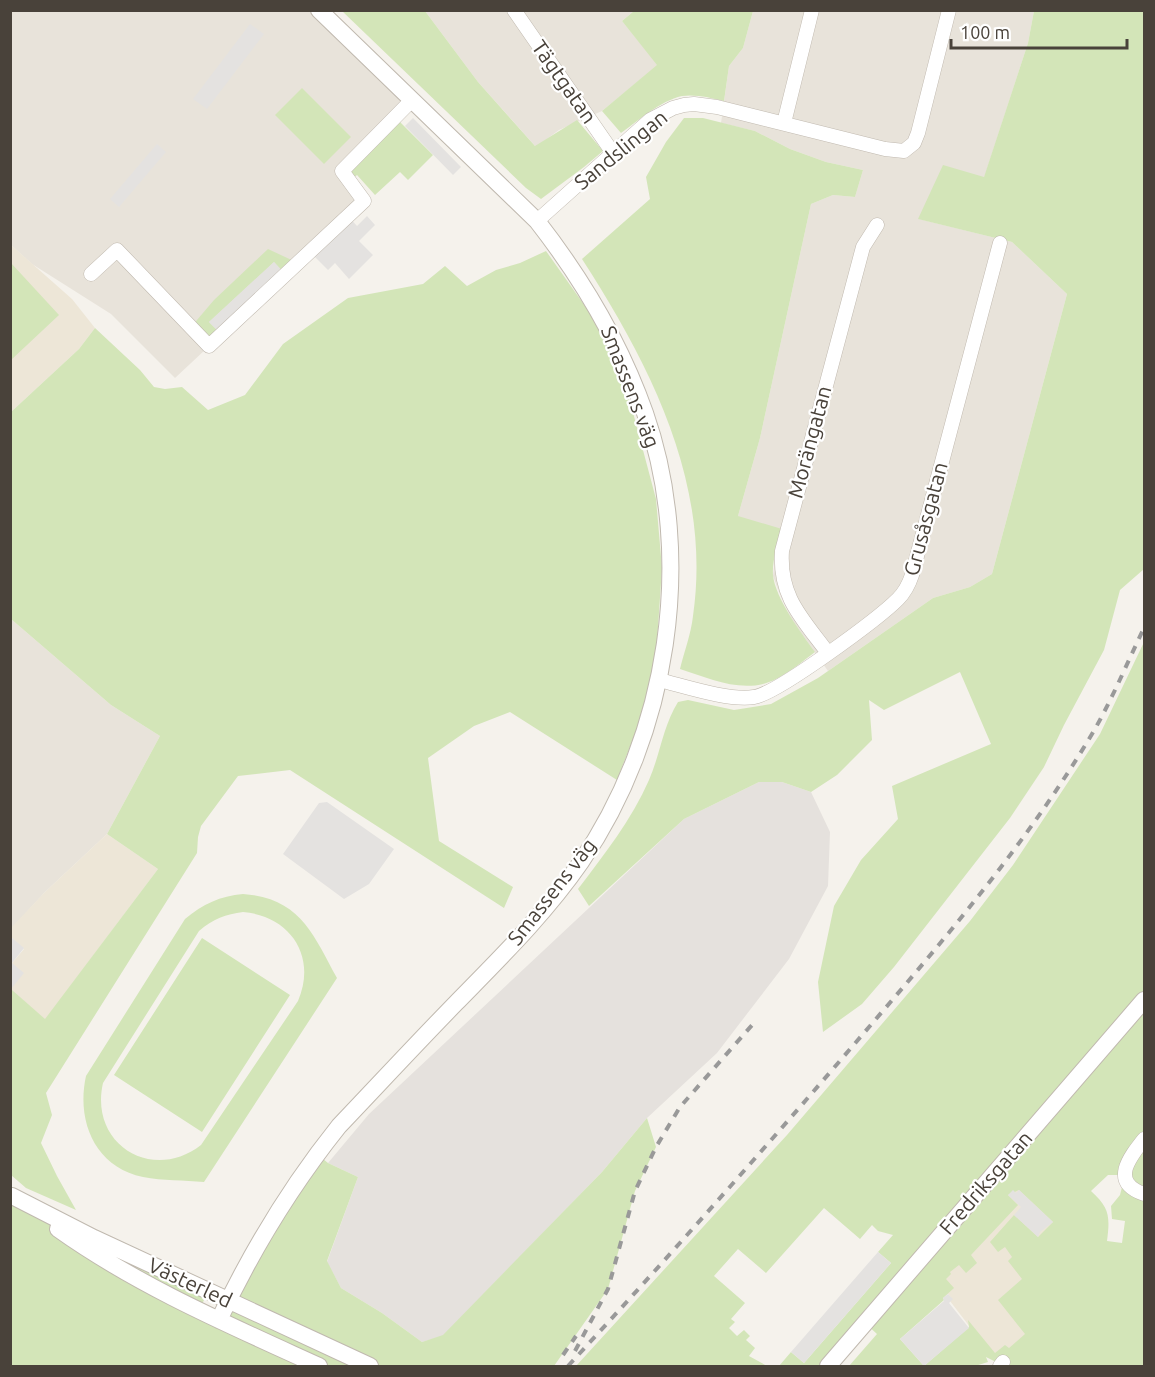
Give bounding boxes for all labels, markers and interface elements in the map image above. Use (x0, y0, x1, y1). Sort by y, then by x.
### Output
scale bar (951, 12, 1126, 50)
text: 100 m (960, 22, 1010, 42)
street label: Tägtgatan (528, 35, 602, 128)
street label: Sandslingan (569, 104, 672, 194)
street label: Smassens väg (597, 322, 665, 451)
street label: Morängatan (783, 383, 836, 500)
street label: Grusåsgatan (898, 459, 952, 578)
street label: Smassens väg (502, 833, 600, 950)
street label: Fredriksgatan (934, 1126, 1037, 1239)
street label: Västerled (145, 1252, 236, 1312)

